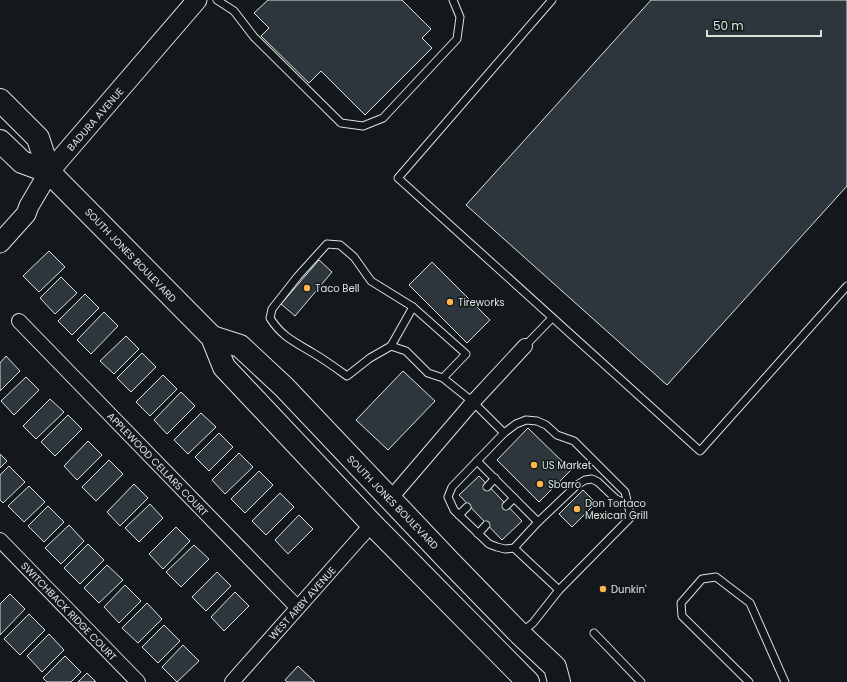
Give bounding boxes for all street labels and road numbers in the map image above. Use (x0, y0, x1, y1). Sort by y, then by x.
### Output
street label: BADURA AVENUE (64, 84, 127, 154)
street label: SOUTH JONES BOULEVARD (81, 205, 180, 306)
street label: APPLEWOOD CELLARS COURT (104, 409, 212, 520)
street label: SOUTH JONES BOULEVARD (343, 452, 442, 553)
street label: SWITCHBACK RIDGE COURT (17, 559, 120, 665)
street label: WEST ARBY AVENUE (265, 563, 339, 643)

